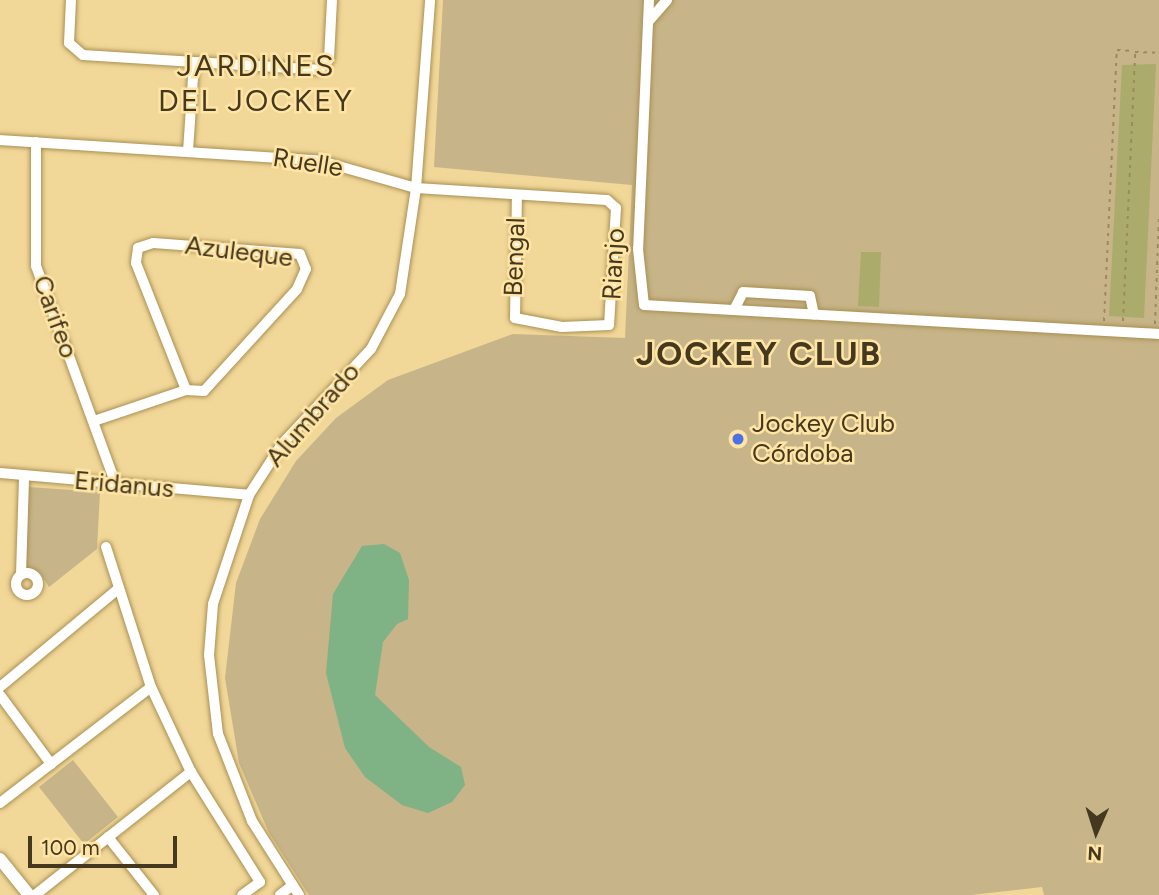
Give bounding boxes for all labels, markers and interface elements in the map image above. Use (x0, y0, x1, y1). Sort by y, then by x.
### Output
district label: JARDINES DEL JOCKEY (159, 48, 353, 118)
street label: Ruelle (271, 142, 345, 184)
street label: Bengal (498, 217, 532, 297)
street label: Rianjo (597, 227, 631, 301)
street label: Azuleque (183, 230, 295, 274)
street label: Carifeo (26, 271, 84, 363)
district label: JOCKEY CLUB (637, 334, 881, 374)
street label: Alumbrado (259, 357, 367, 473)
place label: Jockey Club Córdoba (752, 408, 895, 470)
marker: Jockey Club Córdoba (730, 431, 746, 447)
street label: Eridanus (73, 465, 175, 505)
north arrow (1061, 797, 1131, 867)
scale bar (32, 822, 180, 866)
text: 100 m (41, 835, 100, 860)
text: N (1087, 842, 1103, 865)

